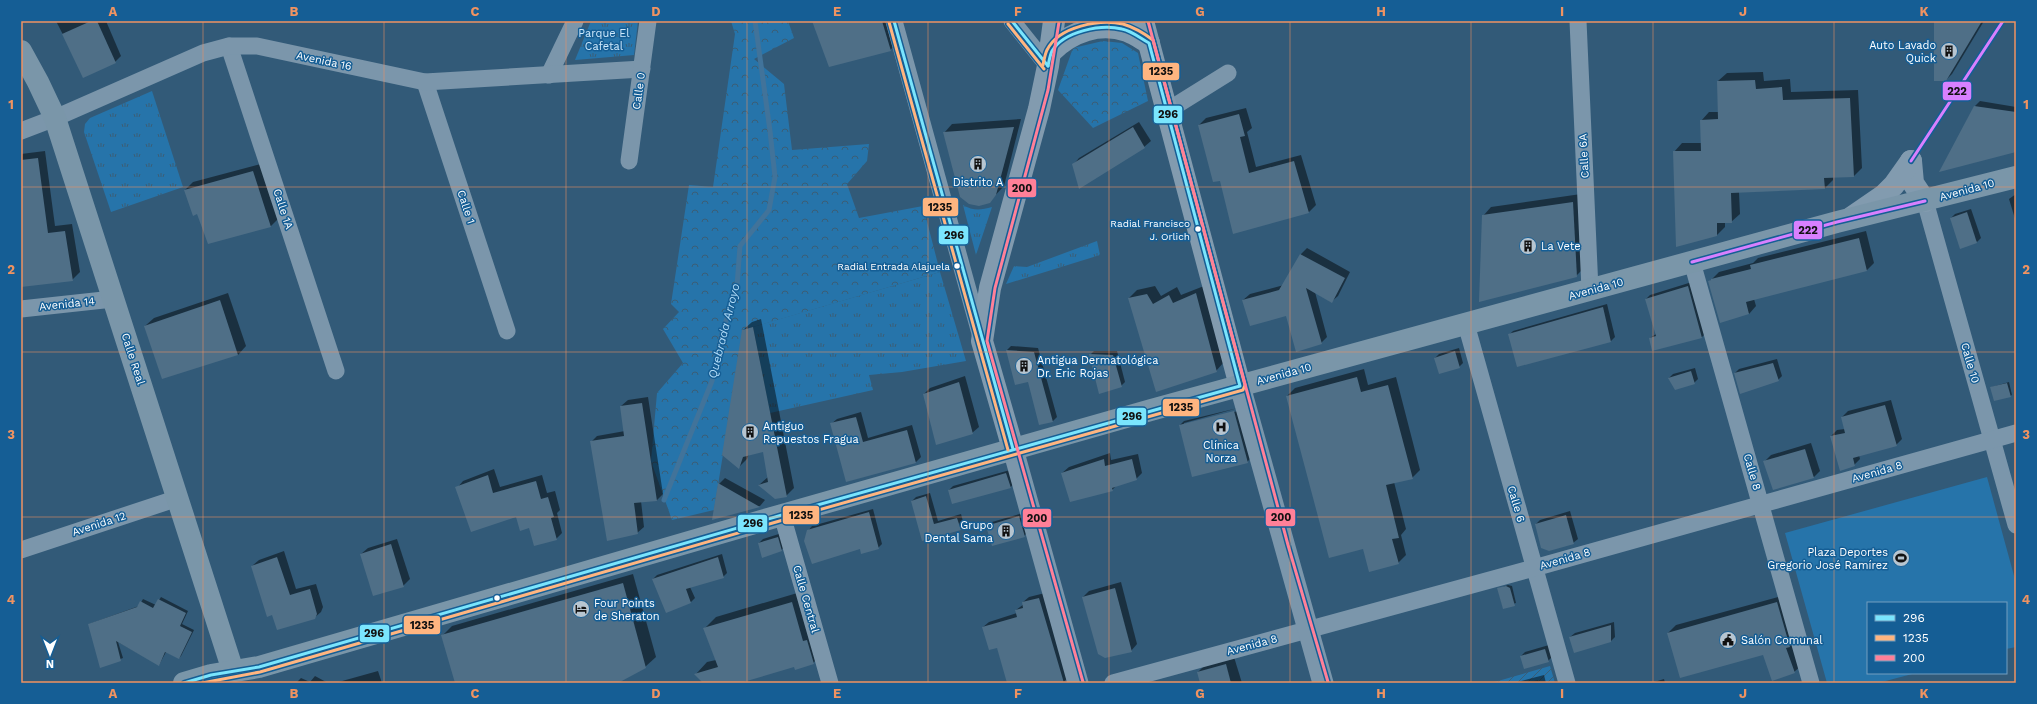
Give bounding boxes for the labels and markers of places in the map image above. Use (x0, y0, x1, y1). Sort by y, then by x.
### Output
place label: Auto Lavado Quick (1869, 39, 1936, 65)
building icon: Auto Lavado Quick (1939, 41, 1959, 61)
building icon: Distrito A (968, 154, 988, 174)
place label: Distrito A (953, 176, 1003, 189)
place label: Radial Francisco J. Orlich (1110, 218, 1190, 242)
marker: Radial Francisco J. Orlich (1193, 224, 1203, 234)
building icon: La Vete (1518, 236, 1538, 256)
place label: La Vete (1541, 240, 1581, 253)
place label: Radial Entrada Alajuela (837, 261, 950, 272)
marker: Radial Entrada Alajuela (952, 261, 962, 271)
place label: Antigua Dermatológica Dr. Eric Rojas (1037, 354, 1158, 380)
building icon: Antigua Dermatológica Dr. Eric Rojas (1014, 356, 1034, 376)
hospital icon: Clínica Norza (1211, 417, 1231, 437)
place label: Antiguo Repuestos Fragua (763, 420, 859, 446)
building icon: Antiguo Repuestos Fragua (740, 422, 760, 442)
place label: Clínica Norza (1203, 439, 1239, 465)
place label: Grupo Dental Sama (925, 519, 993, 545)
building icon: Grupo Dental Sama (996, 521, 1016, 541)
place label: Plaza Deportes Gregorio José Ramírez (1767, 546, 1888, 572)
sports icon: Plaza Deportes Gregorio José Ramírez (1891, 548, 1911, 568)
unlabelled marker (492, 593, 502, 603)
place label: Four Points de Sheraton (594, 597, 660, 623)
hotel icon: Four Points de Sheraton (571, 599, 591, 619)
public building icon: Salón Comunal (1718, 630, 1738, 650)
place label: Salón Comunal (1741, 634, 1823, 647)

